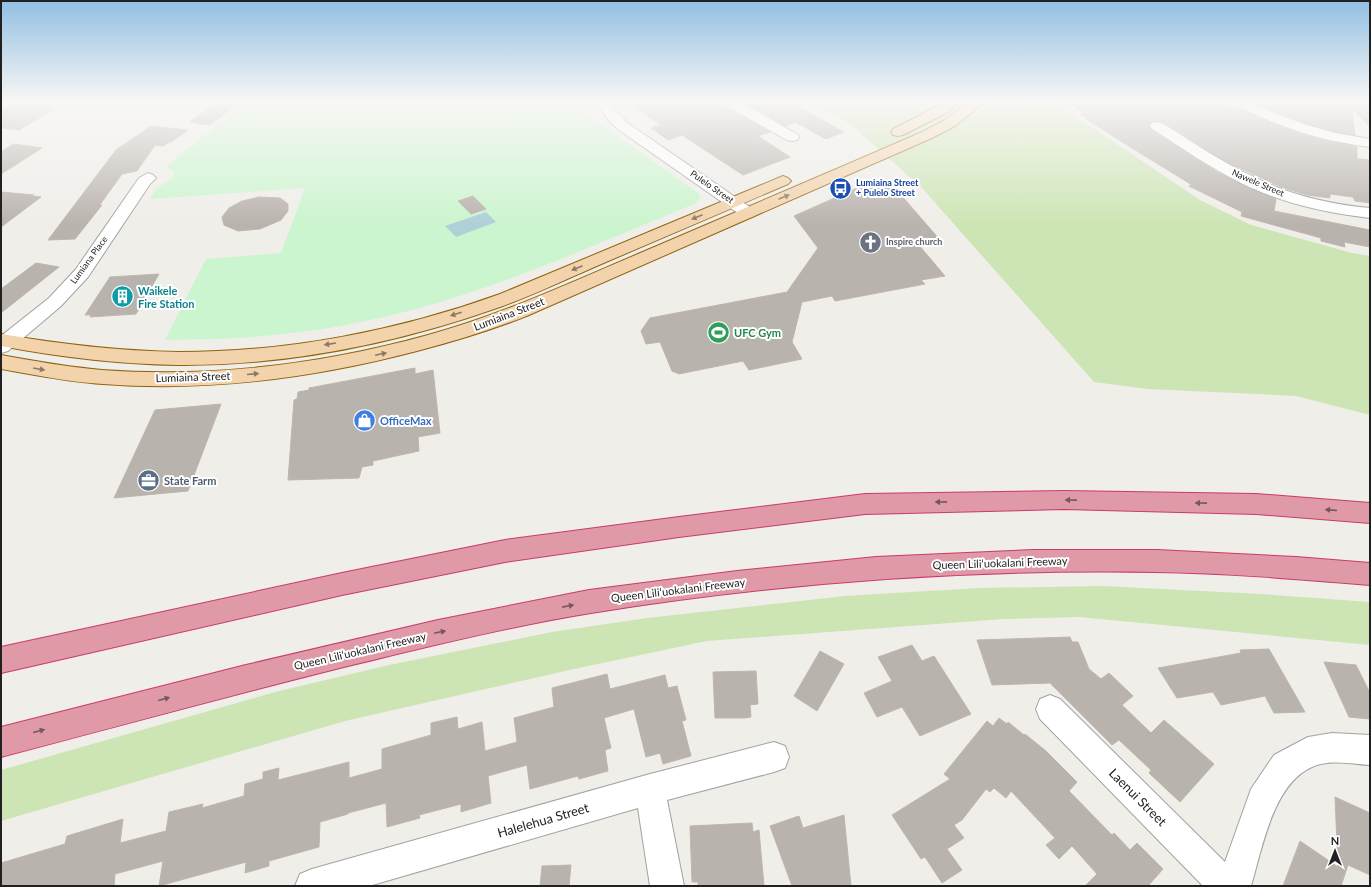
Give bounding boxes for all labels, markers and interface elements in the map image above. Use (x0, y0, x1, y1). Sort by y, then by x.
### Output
street label: Nawele Street (1230, 167, 1287, 199)
street label: Pulelo Street (688, 168, 737, 206)
bus stop icon: Lumiaina Street + Pulelo Street (828, 175, 854, 201)
place label: Lumiaina Street + Pulelo Street (856, 177, 919, 198)
one-way arrow (778, 194, 790, 200)
one-way arrow (692, 214, 703, 220)
church icon: Inspire church (858, 229, 884, 255)
street label: Lumiana Place (68, 234, 110, 286)
place label: Inspire church (886, 236, 942, 247)
one-way arrow (571, 265, 583, 271)
building icon: Waikele Fire Station (109, 284, 135, 310)
place label: Waikele Fire Station (138, 284, 195, 310)
street label: Lumiaina Street (472, 294, 546, 333)
one-way arrow (450, 311, 462, 317)
sports icon: UFC Gym (705, 320, 731, 346)
place label: UFC Gym (734, 326, 781, 339)
one-way arrow (323, 341, 336, 347)
one-way arrow (375, 350, 387, 356)
one-way arrow (33, 367, 45, 373)
street label: Lumiaina Street (155, 369, 231, 384)
one-way arrow (247, 371, 259, 378)
shop icon: OfficeMax (352, 408, 378, 434)
place label: OfficeMax (380, 414, 432, 427)
office icon: State Farm (136, 468, 162, 494)
place label: State Farm (164, 474, 216, 487)
one-way arrow (1064, 497, 1077, 503)
one-way arrow (934, 499, 947, 505)
one-way arrow (1195, 499, 1207, 506)
one-way arrow (1325, 507, 1337, 513)
street label: Queen Liliʻuokalani Freeway (932, 554, 1068, 571)
street label: Queen Liliʻuokalani Freeway (610, 575, 746, 604)
one-way arrow (562, 603, 574, 609)
one-way arrow (434, 628, 447, 634)
street label: Queen Liliʻuokalani Freeway (293, 629, 427, 672)
one-way arrow (159, 696, 171, 702)
one-way arrow (32, 728, 45, 734)
street label: Laenui Street (1106, 765, 1170, 829)
street label: Halelehua Street (495, 799, 591, 841)
north arrow (1315, 831, 1355, 871)
text: N (1331, 834, 1339, 847)

